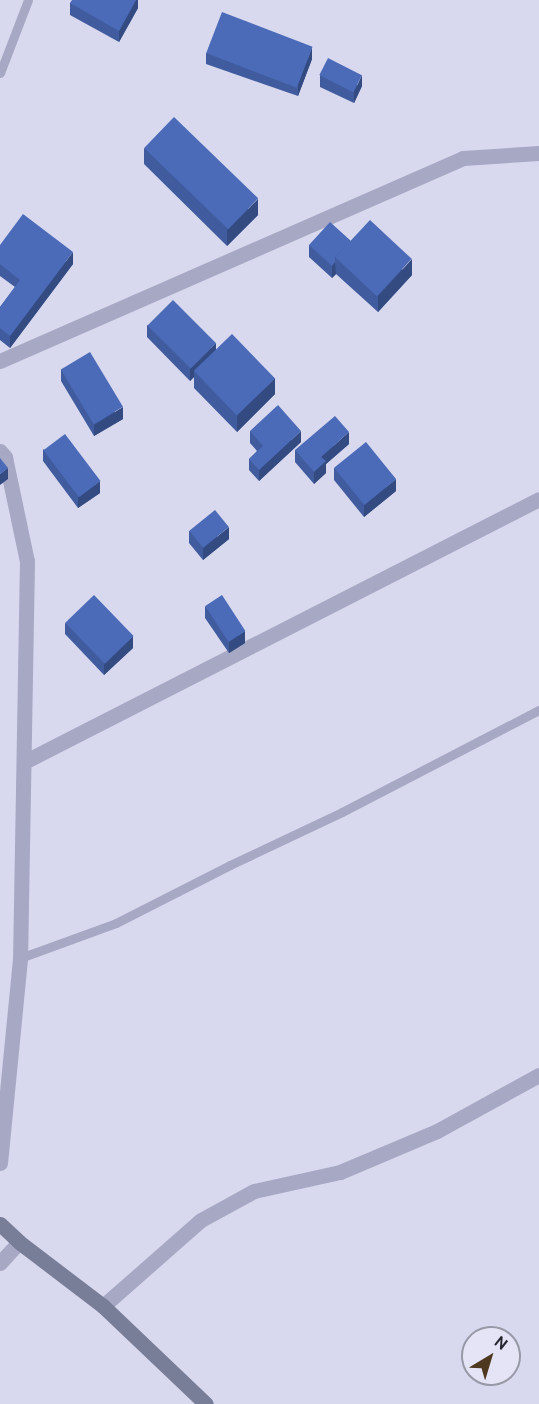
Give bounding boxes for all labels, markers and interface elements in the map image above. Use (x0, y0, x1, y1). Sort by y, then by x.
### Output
north arrow (461, 1326, 521, 1386)
text: N (491, 1332, 511, 1354)

